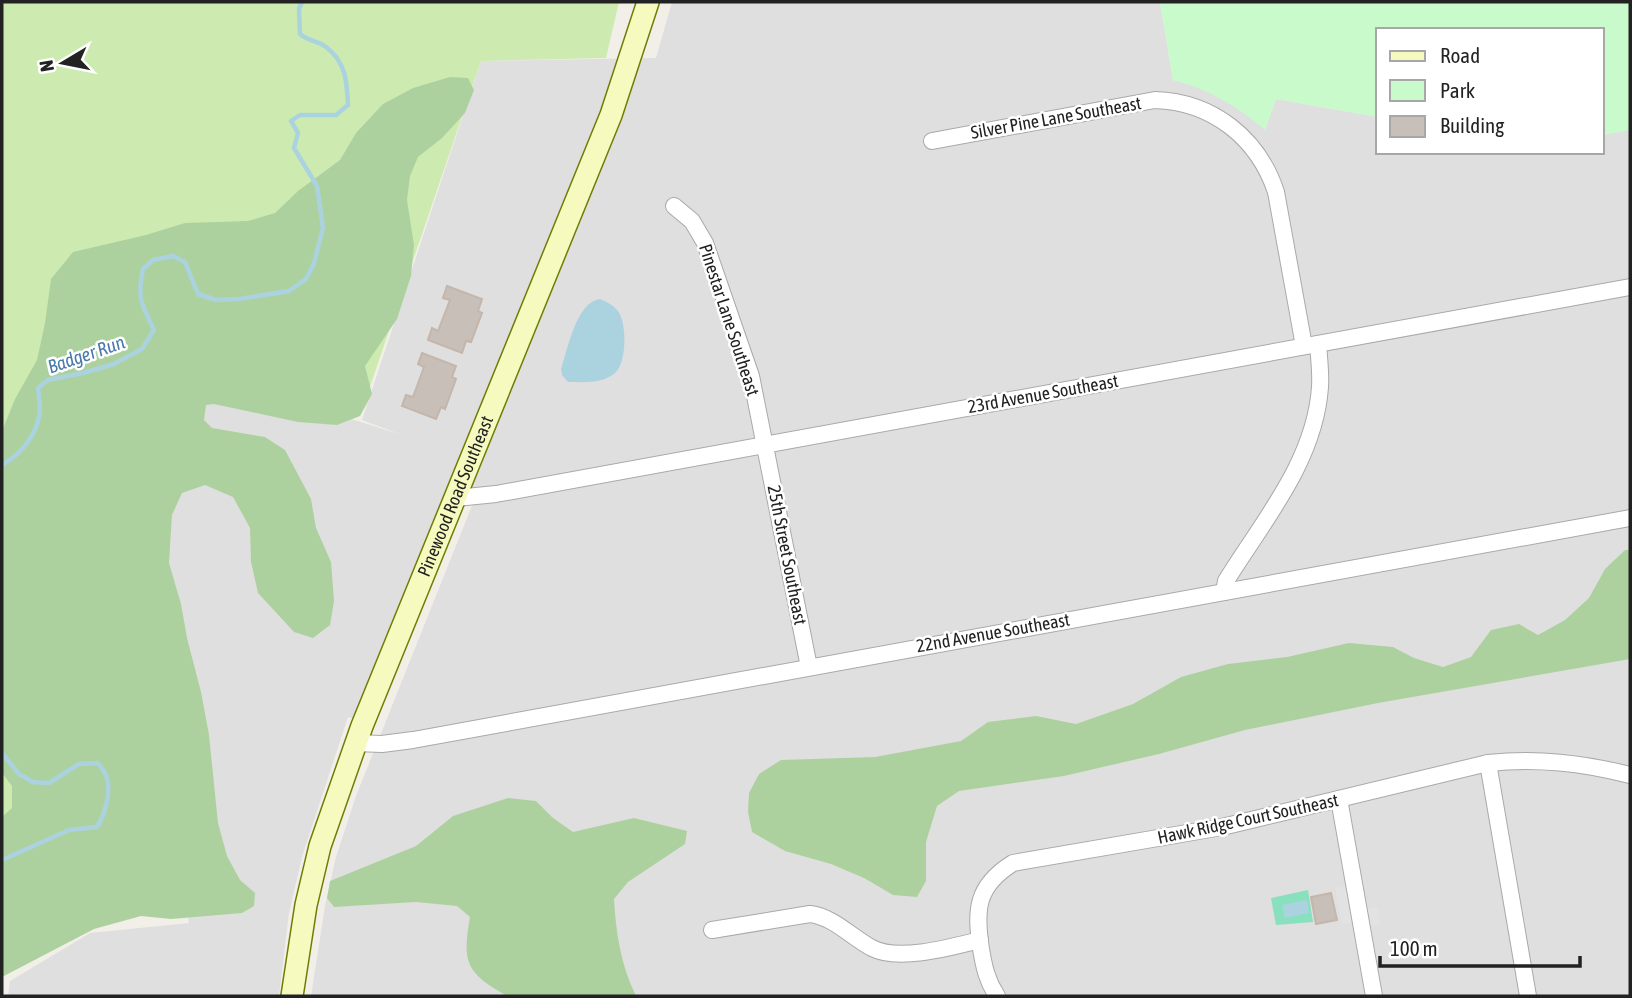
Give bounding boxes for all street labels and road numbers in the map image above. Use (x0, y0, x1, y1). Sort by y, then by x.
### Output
street label: Silver Pine Lane Southeast (969, 92, 1143, 143)
street label: Pinestar Lane Southeast (695, 241, 764, 399)
street label: 23rd Avenue Southeast (966, 370, 1120, 417)
street label: Pinewood Road Southeast (413, 413, 497, 579)
street label: 25th Street Southeast (764, 483, 811, 627)
street label: 22nd Avenue Southeast (914, 609, 1071, 656)
street label: Hawk Ridge Court Southeast (1156, 789, 1340, 848)

